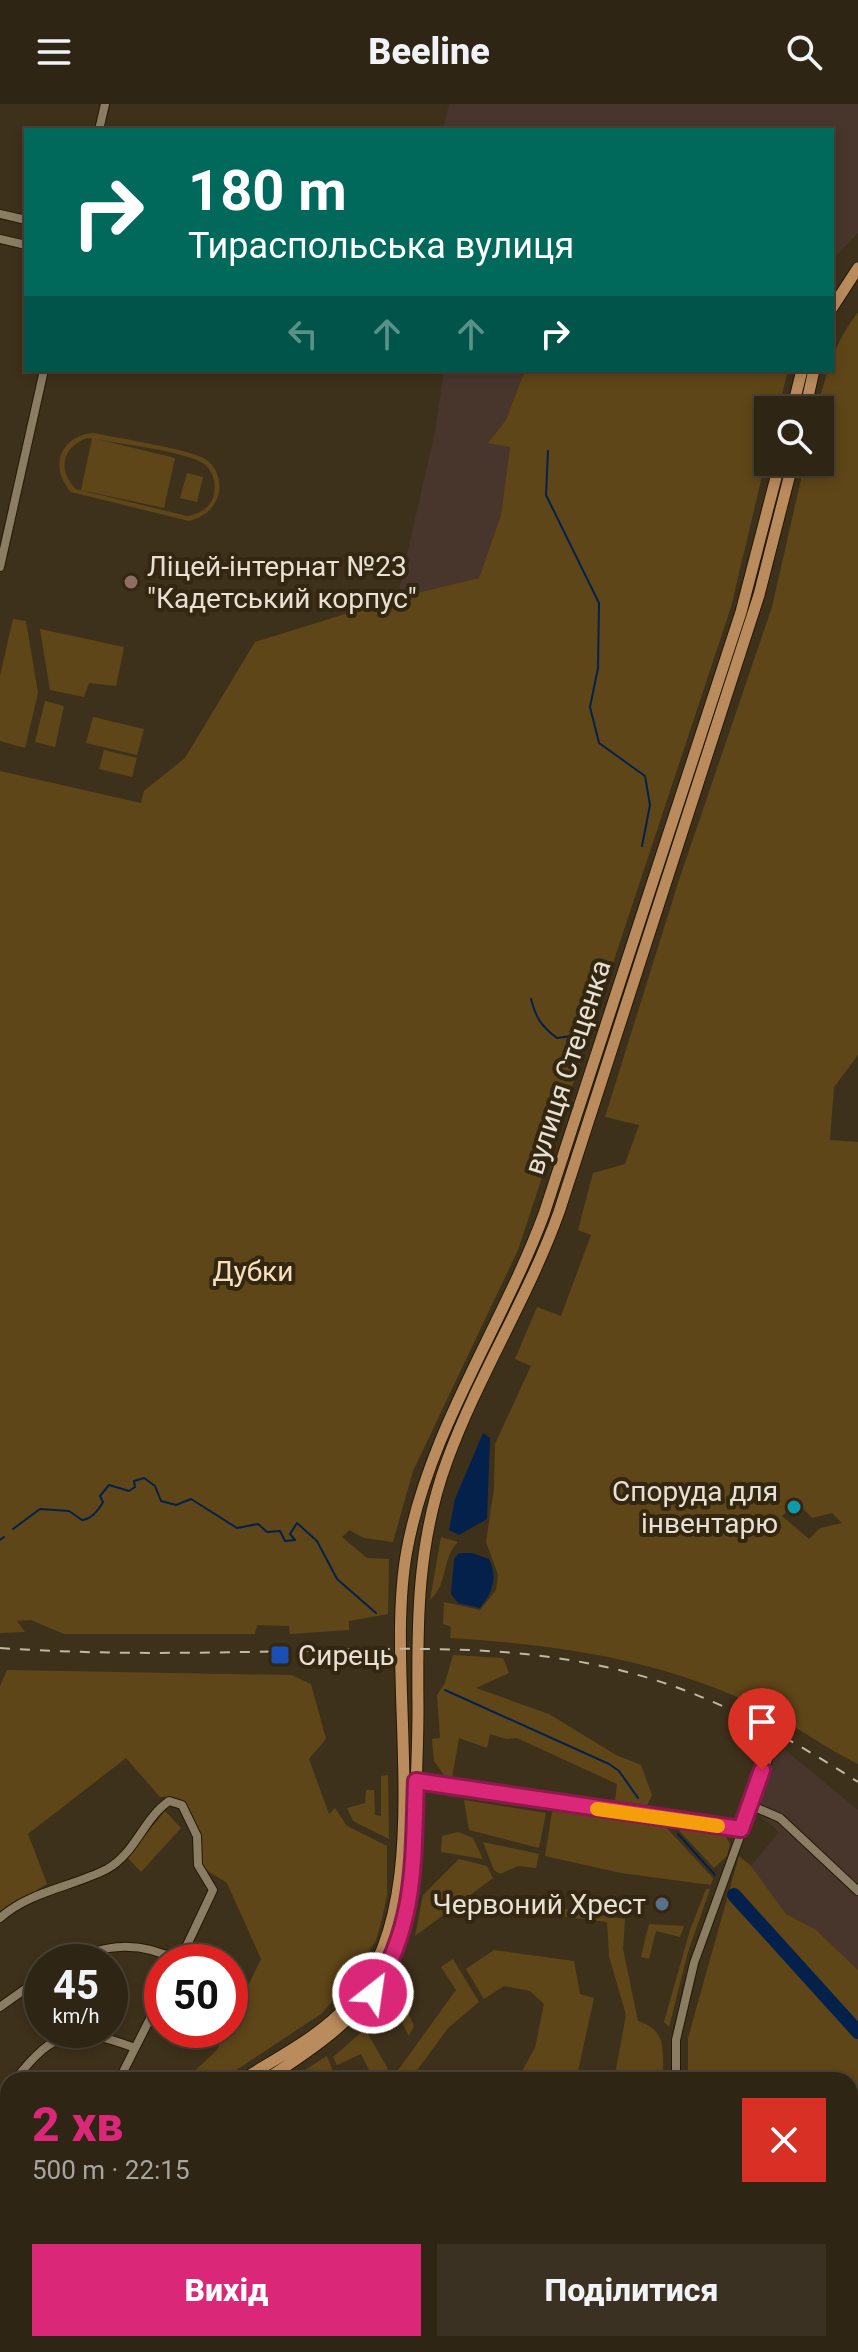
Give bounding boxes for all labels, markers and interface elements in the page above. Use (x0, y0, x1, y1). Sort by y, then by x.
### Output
icon: menu (32, 30, 76, 74)
icon: search (782, 30, 826, 74)
text: Beeline (368, 31, 490, 73)
text: 180 m (188, 158, 347, 224)
icon: right (56, 160, 160, 264)
text: Тираспольська вулиця (188, 225, 574, 267)
icon: left (281, 312, 325, 356)
icon: ahead (365, 312, 409, 356)
icon: ahead (449, 312, 493, 356)
icon: right (533, 312, 577, 356)
map controls (754, 396, 834, 476)
button: search (754, 396, 834, 476)
place label: Ліцей-інтернат №23 "Кадетський корпус" (147, 550, 417, 615)
marker: Ліцей-інтернат №23 "Кадетський корпус" (122, 573, 140, 591)
street label: вулиця Стеценка (517, 956, 618, 1178)
park label: Дубки (213, 1255, 293, 1288)
place label: Споруда для інвентарю (612, 1475, 778, 1540)
marker: Споруда для інвентарю (785, 1498, 803, 1516)
place label: Сирець (298, 1639, 395, 1672)
marker: Сирець (269, 1644, 291, 1666)
pin (728, 1688, 796, 1770)
icon: arrive (740, 1700, 784, 1744)
place label: Червоний Хрест (433, 1888, 646, 1921)
marker: Червоний Хрест (653, 1895, 671, 1913)
speed limit sign: 50 (144, 1944, 248, 2048)
position arrow (331, 1951, 415, 2035)
text: 45 (53, 1962, 99, 2009)
text: km/h (53, 2004, 99, 2028)
text: 2 хв (32, 2096, 123, 2153)
button: close (742, 2098, 826, 2182)
text: 500 m · 22:15 (32, 2155, 190, 2185)
button: Вихід (32, 2244, 421, 2336)
button: Поділитися (437, 2244, 826, 2336)

